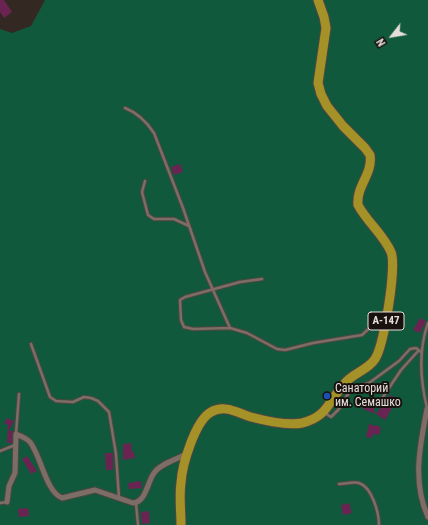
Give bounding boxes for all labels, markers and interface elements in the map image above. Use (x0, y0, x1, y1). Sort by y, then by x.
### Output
north arrow (372, 16, 412, 56)
text: N (374, 36, 389, 49)
road number: А-147 (368, 312, 404, 330)
place label: Санаторий им. Семашко (335, 382, 401, 410)
marker: Санаторий им. Семашко (322, 391, 332, 401)

